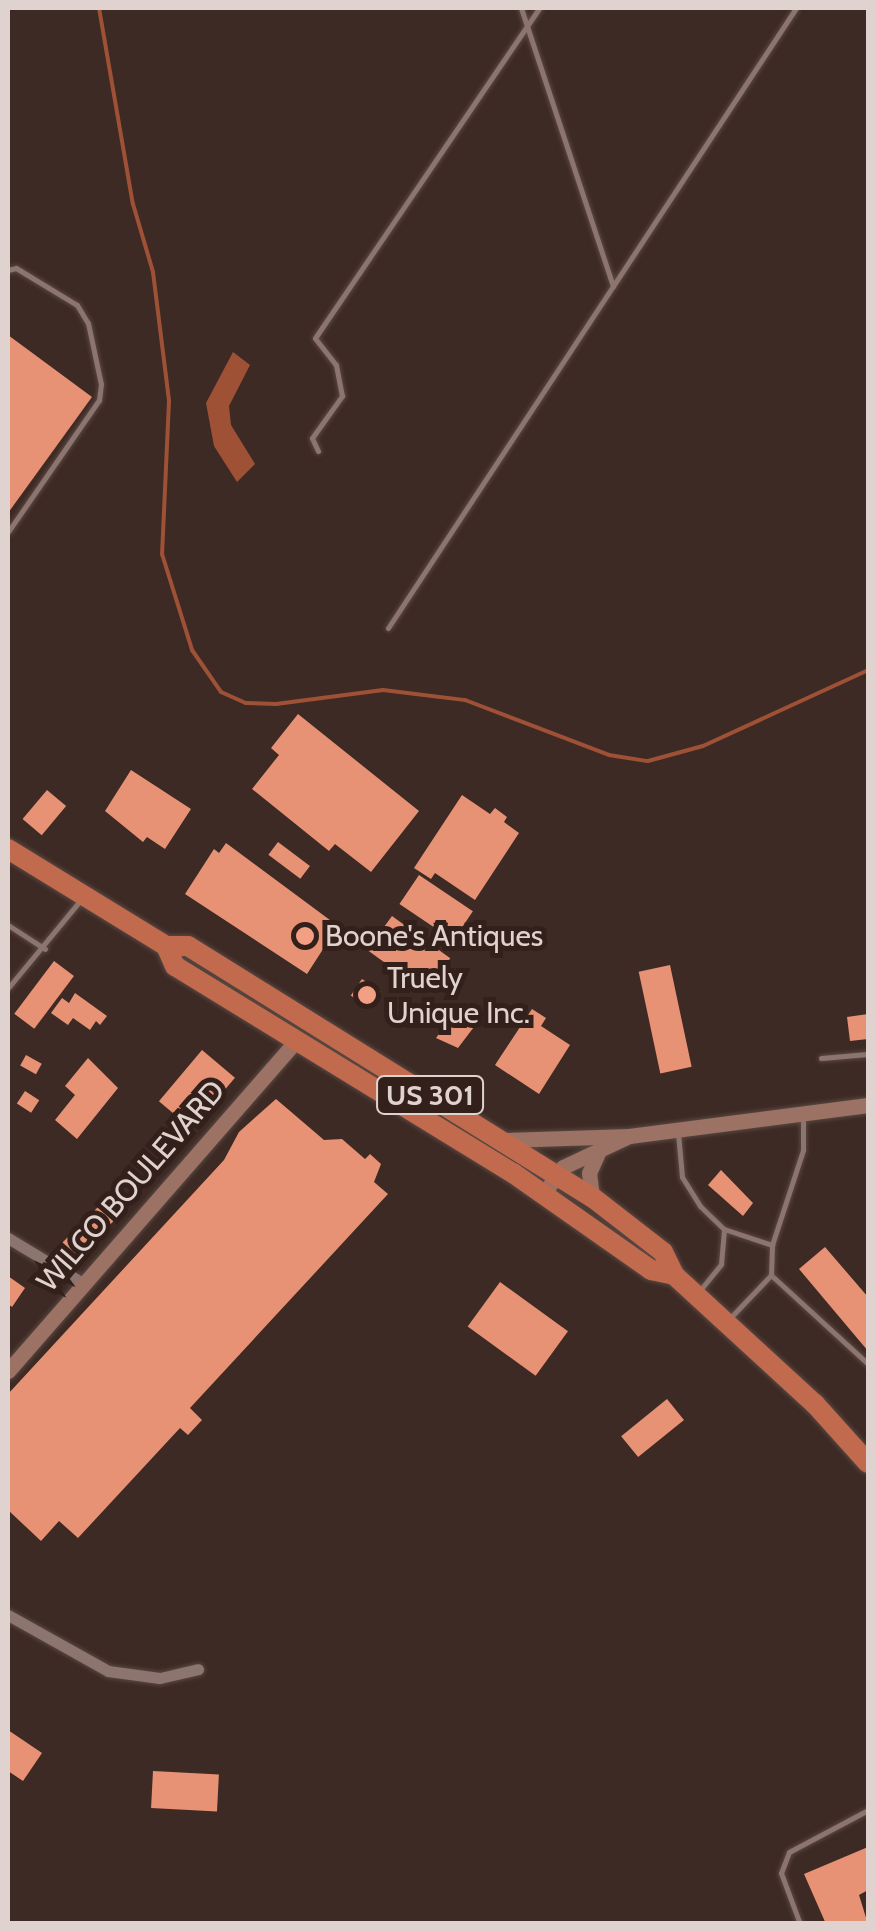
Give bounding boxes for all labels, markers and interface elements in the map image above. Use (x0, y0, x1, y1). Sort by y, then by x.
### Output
place label: Boone's Antiques (325, 918, 543, 954)
marker: Boone's Antiques (294, 925, 316, 947)
place label: Truely Unique Inc. (387, 960, 530, 1030)
marker: Truely Unique Inc. (356, 984, 378, 1006)
road number: US 301 (375, 1072, 485, 1118)
street label: WILCO BOULEVARD (30, 1073, 232, 1299)

